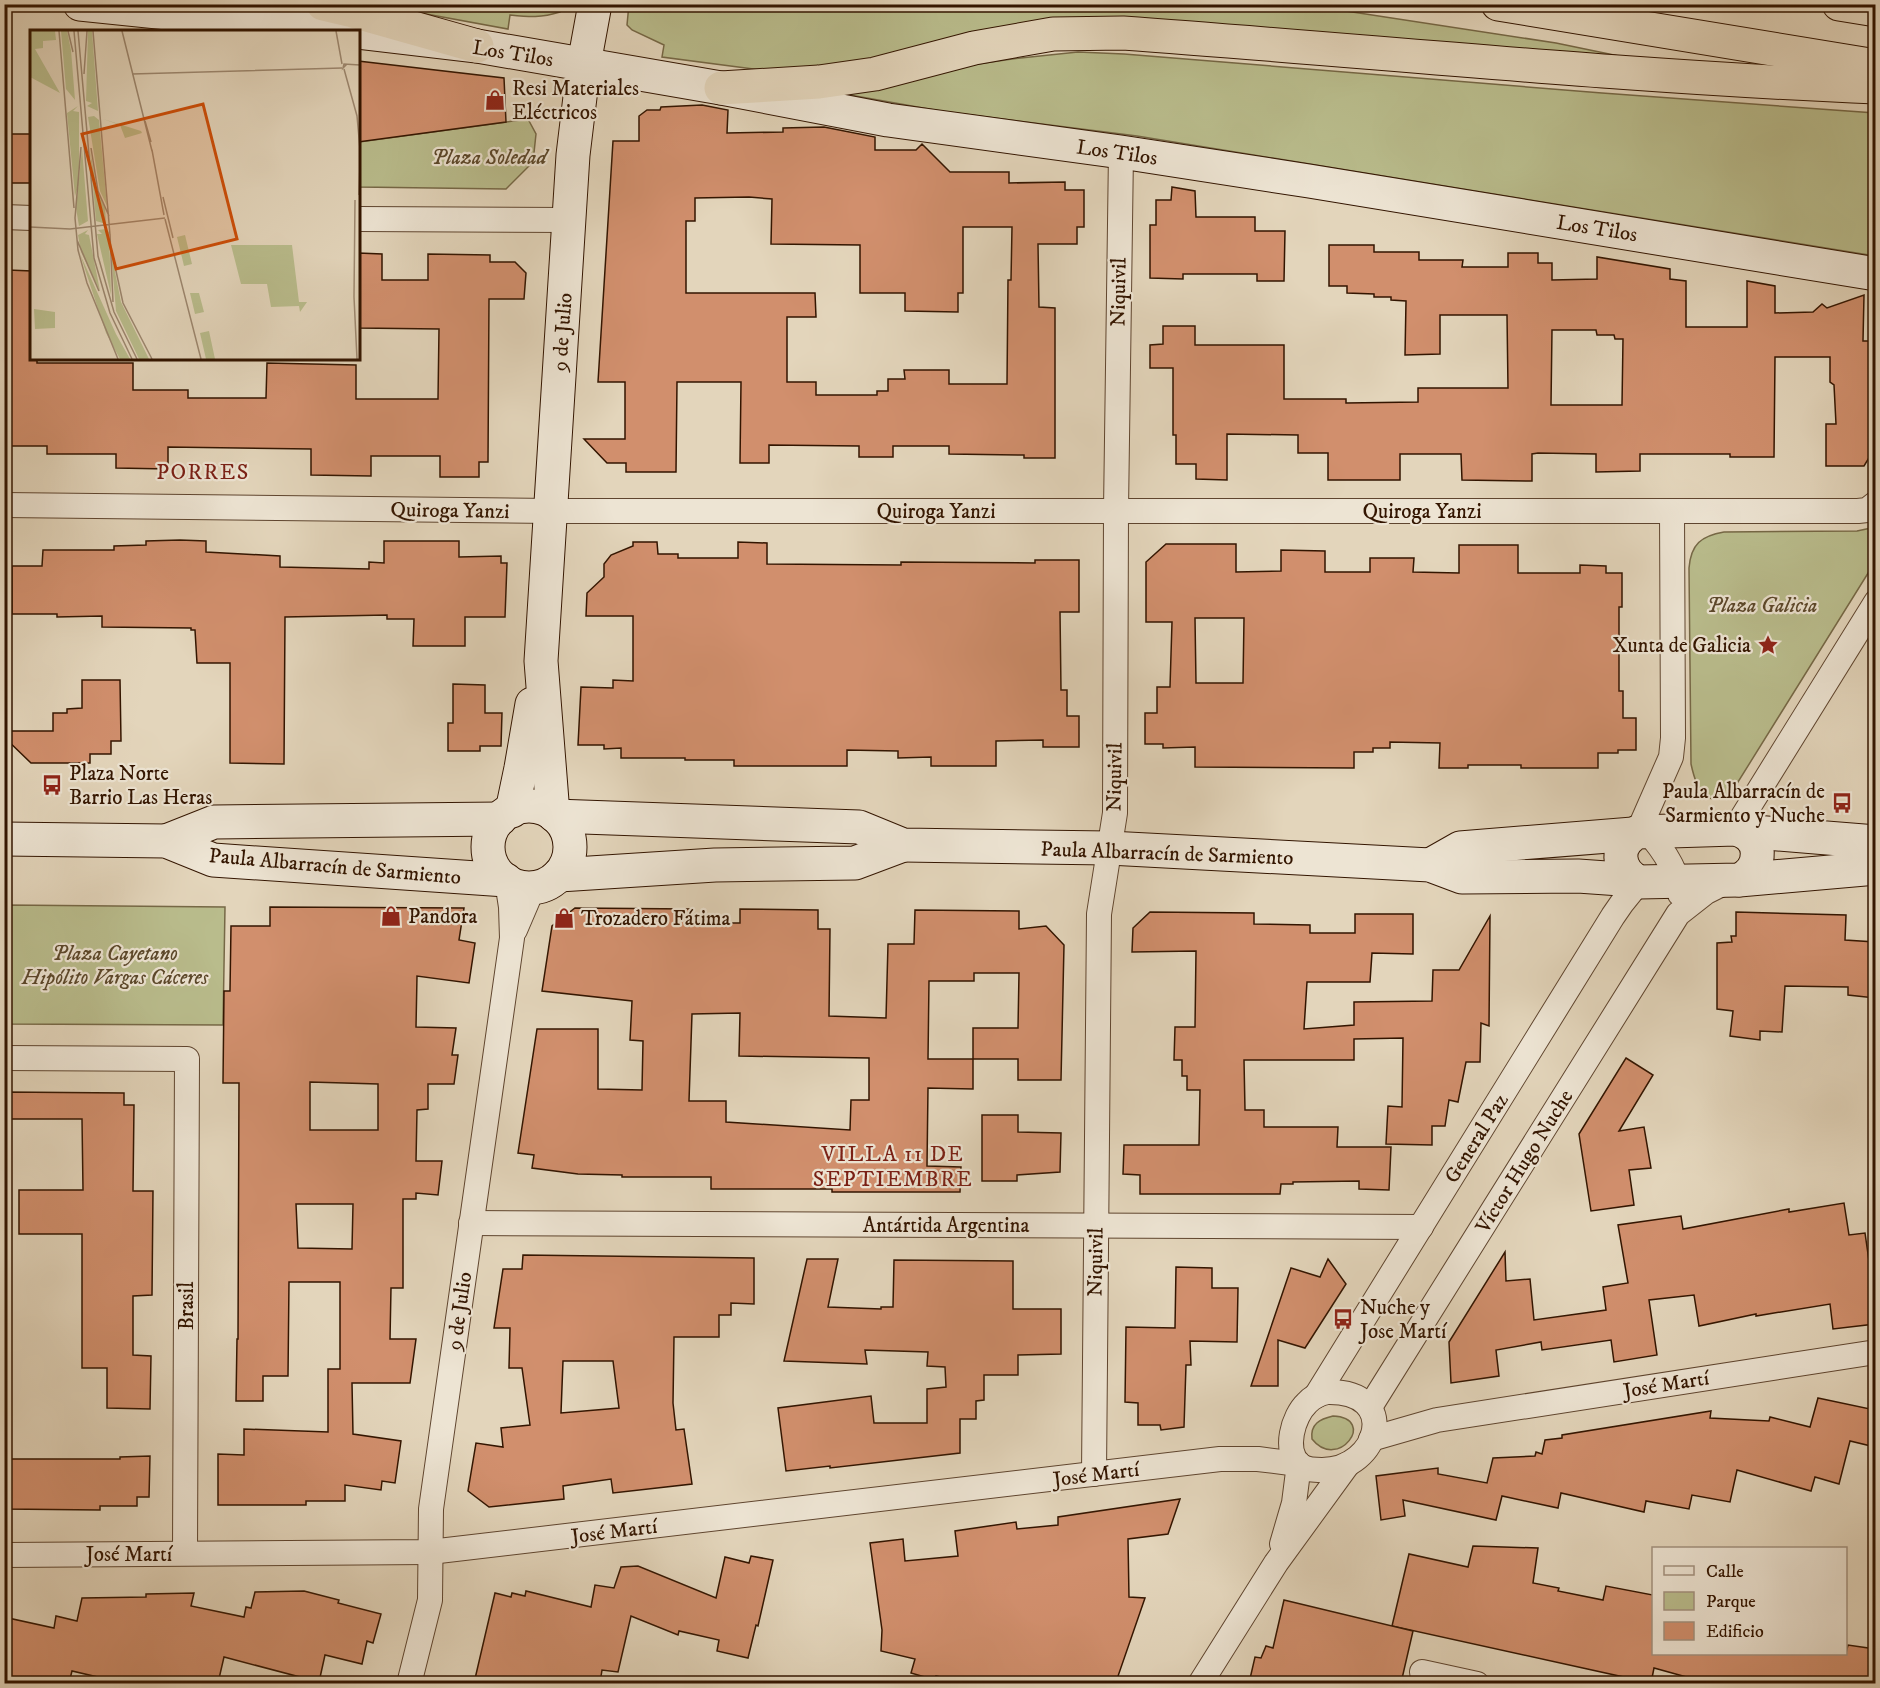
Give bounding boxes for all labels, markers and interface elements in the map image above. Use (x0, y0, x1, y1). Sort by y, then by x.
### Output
inset map (30, 30, 360, 360)
street label: Los Tilos (471, 35, 555, 73)
place label: Resi Materiales Eléctricos (512, 76, 639, 126)
shop icon: Resi Materiales Eléctricos (483, 88, 507, 112)
street label: Los Tilos (1075, 134, 1159, 172)
park label: Plaza Soledad (431, 145, 550, 171)
street label: Los Tilos (1555, 210, 1639, 248)
street label: Niquivil (1105, 257, 1133, 327)
street label: 9 de Julio (547, 292, 579, 373)
district label: PORRES (156, 459, 250, 486)
street label: Quiroga Yanzi (390, 497, 510, 525)
street label: Quiroga Yanzi (876, 499, 996, 525)
street label: Quiroga Yanzi (1362, 499, 1482, 525)
park label: Plaza Galicia (1707, 593, 1817, 619)
place label: Xunta de Galicia (1612, 633, 1751, 659)
place icon: Xunta de Galicia (1756, 633, 1780, 657)
street label: Niquivil (1101, 742, 1129, 812)
place label: Plaza Norte Barrio Las Heras (69, 761, 212, 811)
bus stop icon: Plaza Norte Barrio Las Heras (40, 773, 64, 797)
place label: Paula Albarracín de Sarmiento y Nuche (1662, 779, 1825, 829)
bus stop icon: Paula Albarracín de Sarmiento y Nuche (1830, 791, 1854, 815)
street label: Paula Albarracín de Sarmiento (1040, 837, 1294, 871)
street label: Paula Albarracín de Sarmiento (208, 843, 462, 891)
shop icon: Pandora (379, 904, 403, 928)
place label: Pandora (408, 904, 477, 930)
shop icon: Trozadero Fátima (552, 906, 576, 930)
place label: Trozadero Fátima (581, 906, 731, 932)
park label: Plaza Cayetano Hipólito Vargas Cáceres (21, 941, 209, 991)
street label: Víctor Hugo Nuche (1470, 1085, 1580, 1239)
street label: General Paz (1439, 1089, 1515, 1188)
district label: VILLA 11 DE SEPTIEMBRE (813, 1141, 973, 1193)
street label: Antártida Argentina (863, 1213, 1029, 1239)
street label: Niquivil (1082, 1227, 1110, 1297)
street label: 9 de Julio (442, 1270, 478, 1353)
street label: Brasil (174, 1281, 200, 1330)
place label: Nuche y Jose Martí (1358, 1295, 1448, 1345)
bus stop icon: Nuche y Jose Martí (1331, 1307, 1355, 1331)
street label: José Martí (1619, 1365, 1712, 1405)
street label: José Martí (1050, 1457, 1142, 1493)
street label: José Martí (568, 1514, 660, 1550)
street label: José Martí (84, 1542, 174, 1568)
legend (1652, 1547, 1847, 1655)
text: Calle (1706, 1561, 1744, 1583)
text: Parque (1706, 1591, 1756, 1613)
text: Edificio (1706, 1621, 1764, 1643)

